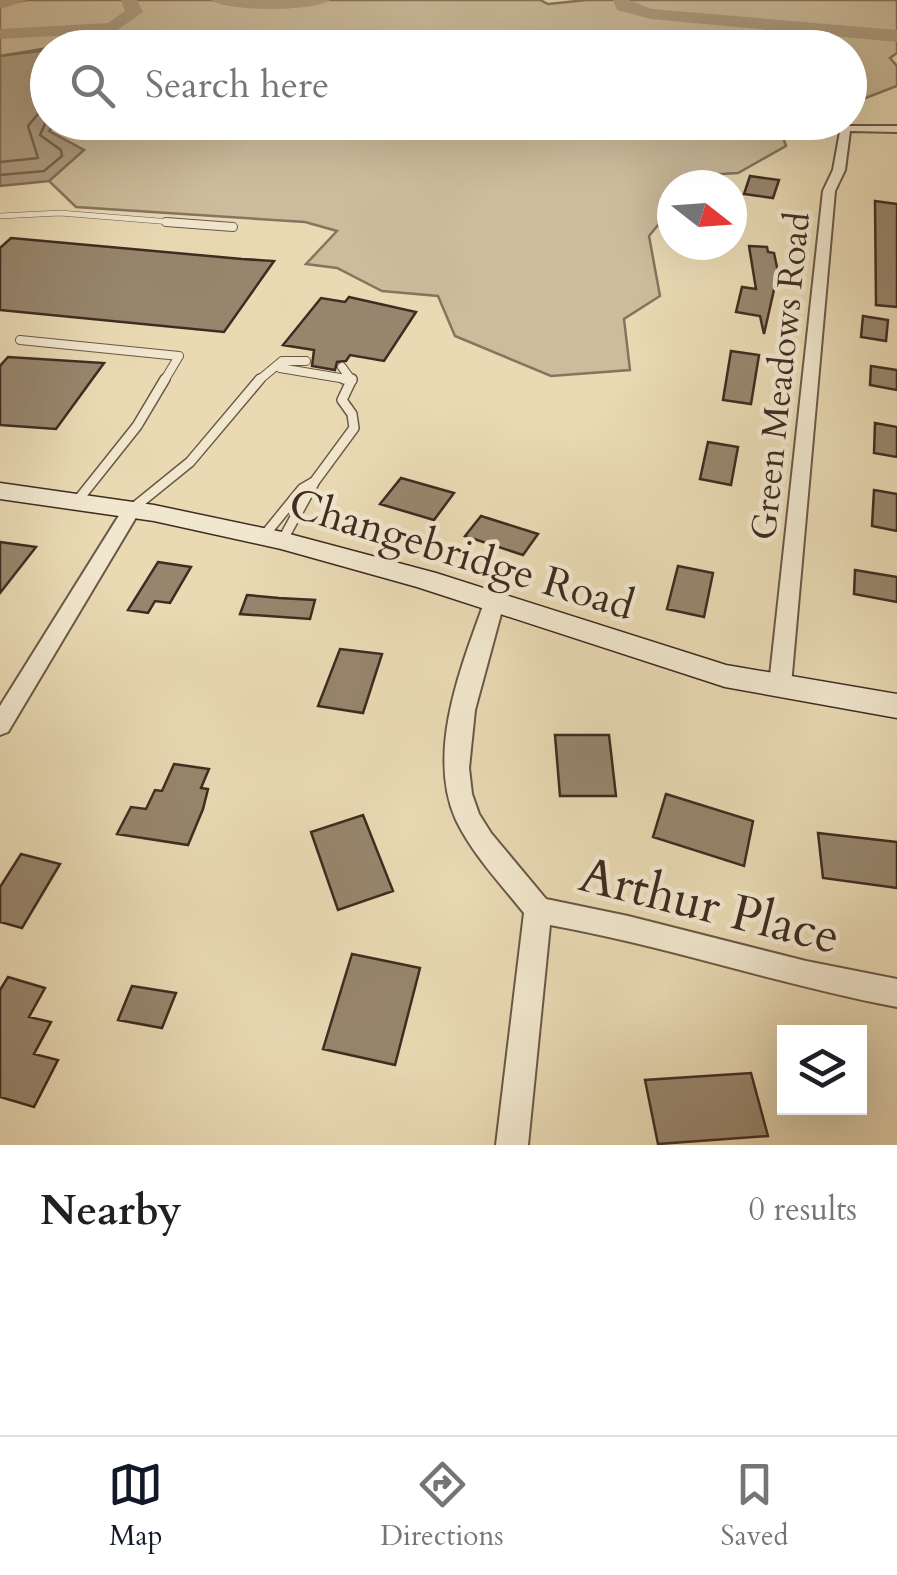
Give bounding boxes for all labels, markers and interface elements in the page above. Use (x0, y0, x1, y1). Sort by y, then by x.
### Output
search box (30, 30, 867, 140)
icon: search (65, 58, 120, 113)
text: Search here (145, 59, 329, 111)
north arrow (657, 170, 747, 260)
street label: Green Meadows Road (740, 210, 822, 542)
street label: Changebridge Road (282, 475, 641, 634)
street label: Arthur Place (572, 841, 847, 971)
map controls (777, 1025, 867, 1115)
button: layers (777, 1025, 867, 1115)
text: Nearby (40, 1182, 182, 1239)
text: 0 results (749, 1188, 857, 1232)
tab: Map (108, 1457, 163, 1555)
tab: Directions (380, 1457, 504, 1555)
tab: Saved (721, 1457, 789, 1555)

